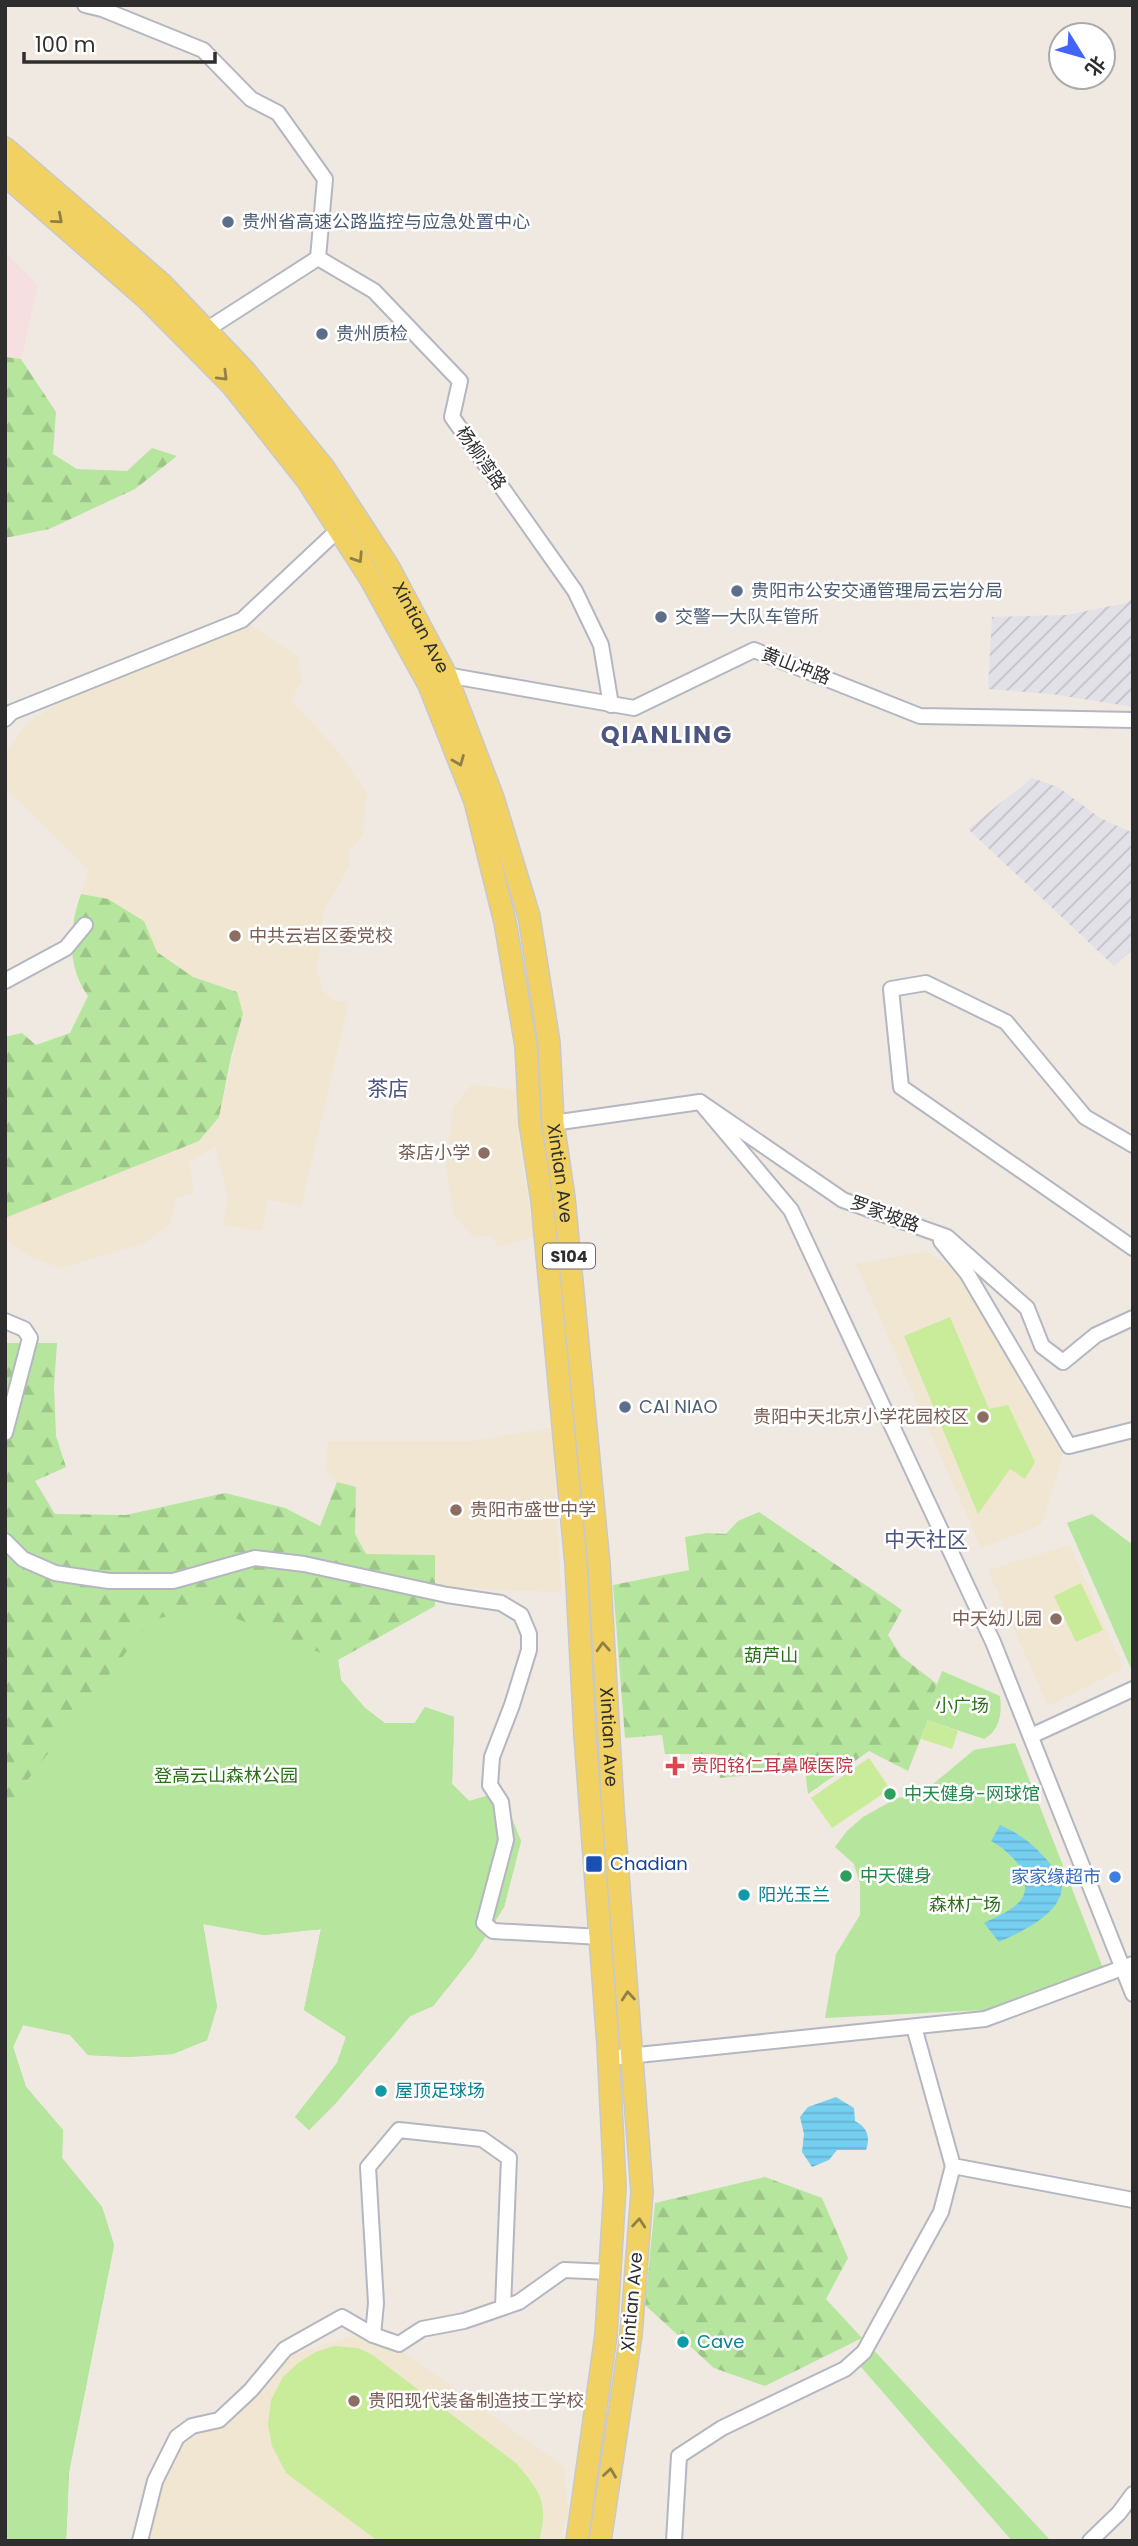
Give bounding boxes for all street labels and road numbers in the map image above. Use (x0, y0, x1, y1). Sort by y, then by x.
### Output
street label: 杨柳湾路 (451, 421, 512, 494)
street label: Xintian Ave (387, 577, 456, 678)
street label: 黄山冲路 (758, 641, 834, 690)
street label: Xintian Ave (541, 1122, 579, 1224)
street label: 罗家坡路 (847, 1189, 923, 1238)
road number: S104 (543, 1244, 595, 1268)
street label: Xintian Ave (594, 1686, 625, 1788)
street label: Xintian Ave (615, 2251, 648, 2353)

